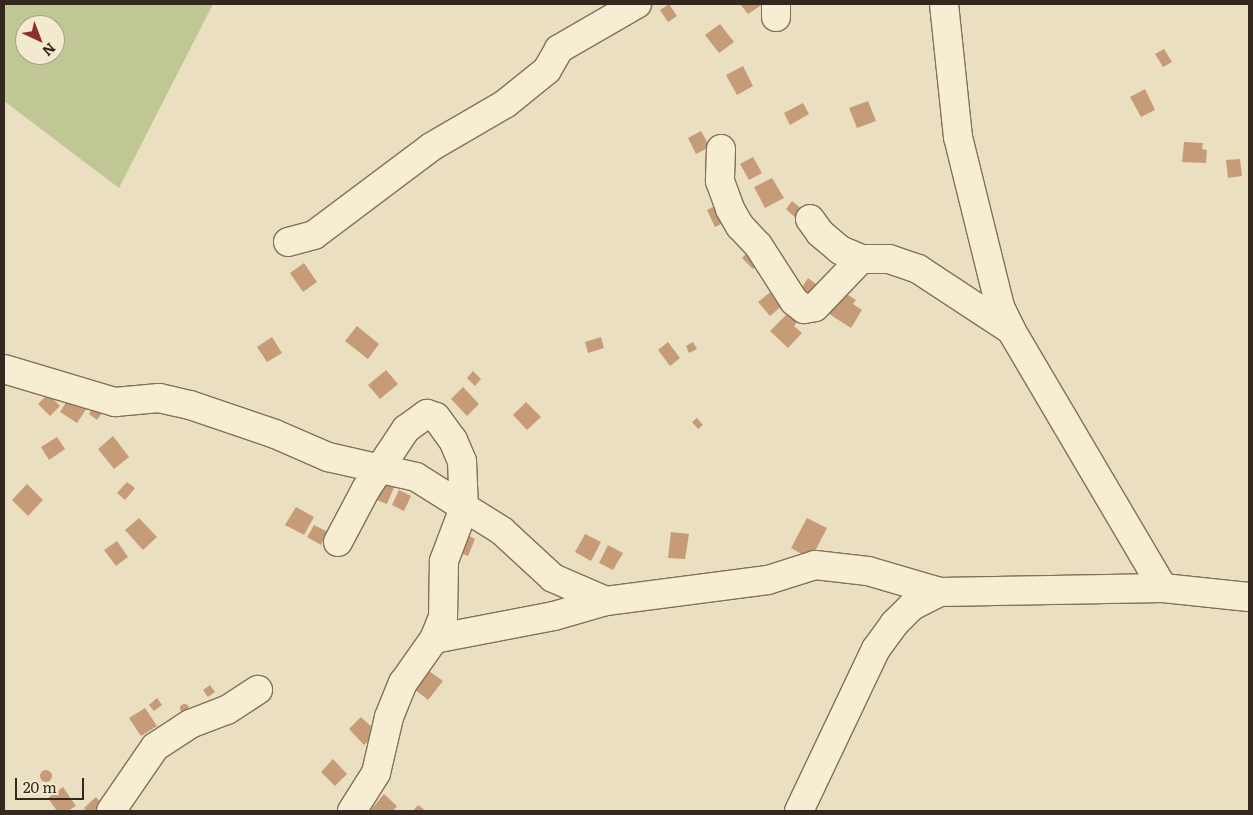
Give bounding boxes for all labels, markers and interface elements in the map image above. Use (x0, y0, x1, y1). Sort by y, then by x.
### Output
north arrow (15, 15, 65, 65)
text: N (38, 39, 61, 62)
scale bar (18, 768, 86, 800)
text: 20 m (23, 775, 57, 798)

